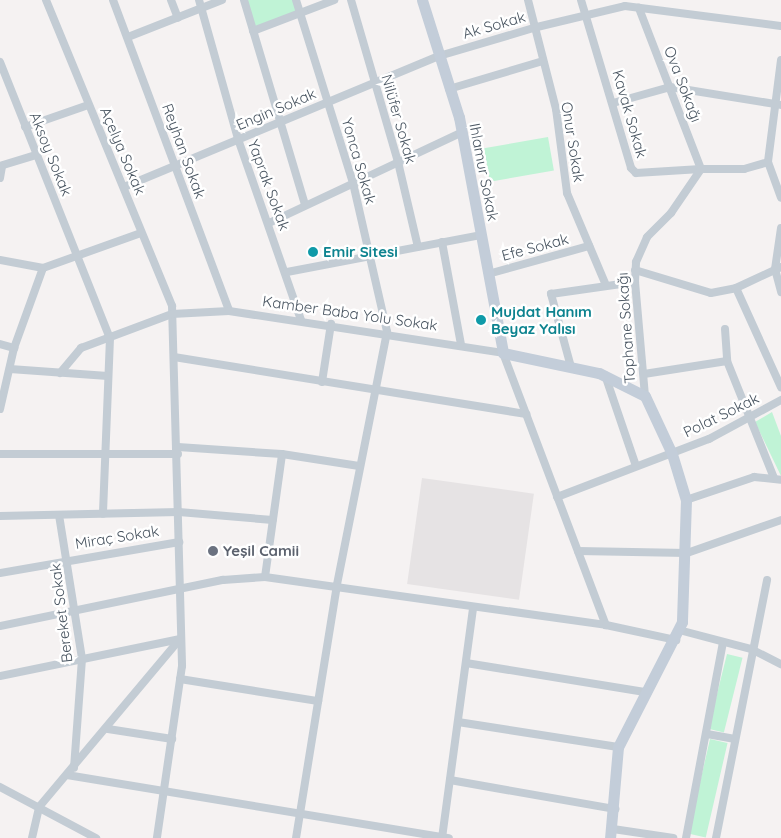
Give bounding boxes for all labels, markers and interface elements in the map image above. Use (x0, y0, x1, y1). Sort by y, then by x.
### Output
street label: Ak Sokak (461, 7, 527, 43)
street label: Ova Sokağı (660, 44, 706, 124)
street label: Kavak Sokak (609, 68, 651, 160)
street label: Nilüfer Sokak (378, 72, 420, 166)
street label: Engin Sokak (233, 84, 319, 134)
street label: Reyhan Sokak (158, 101, 210, 201)
street label: Onur Sokak (558, 101, 588, 183)
street label: Açelya Sokak (96, 104, 150, 198)
street label: Aksoy Sokak (26, 109, 76, 199)
street label: Yonca Sokak (338, 116, 380, 206)
street label: Ihlamur Sokak (466, 121, 502, 223)
street label: Yaprak Sokak (244, 137, 294, 233)
street label: Efe Sokak (500, 229, 570, 265)
place label: Emir Sitesi (323, 243, 398, 261)
marker: Emir Sitesi (307, 246, 319, 258)
street label: Tophane Sokağı (613, 272, 639, 384)
street label: Kamber Baba Yolu Sokak (261, 292, 439, 334)
place label: Mujdat Hanım Beyaz Yalısı (491, 302, 592, 337)
marker: Mujdat Hanım Beyaz Yalısı (475, 314, 487, 326)
street label: Polat Sokak (680, 389, 762, 441)
street label: Miraç Sokak (74, 521, 160, 553)
place label: Yeşil Camii (223, 542, 299, 560)
marker: Yeşil Camii (207, 545, 219, 557)
street label: Bereket Sokak (46, 562, 76, 664)

